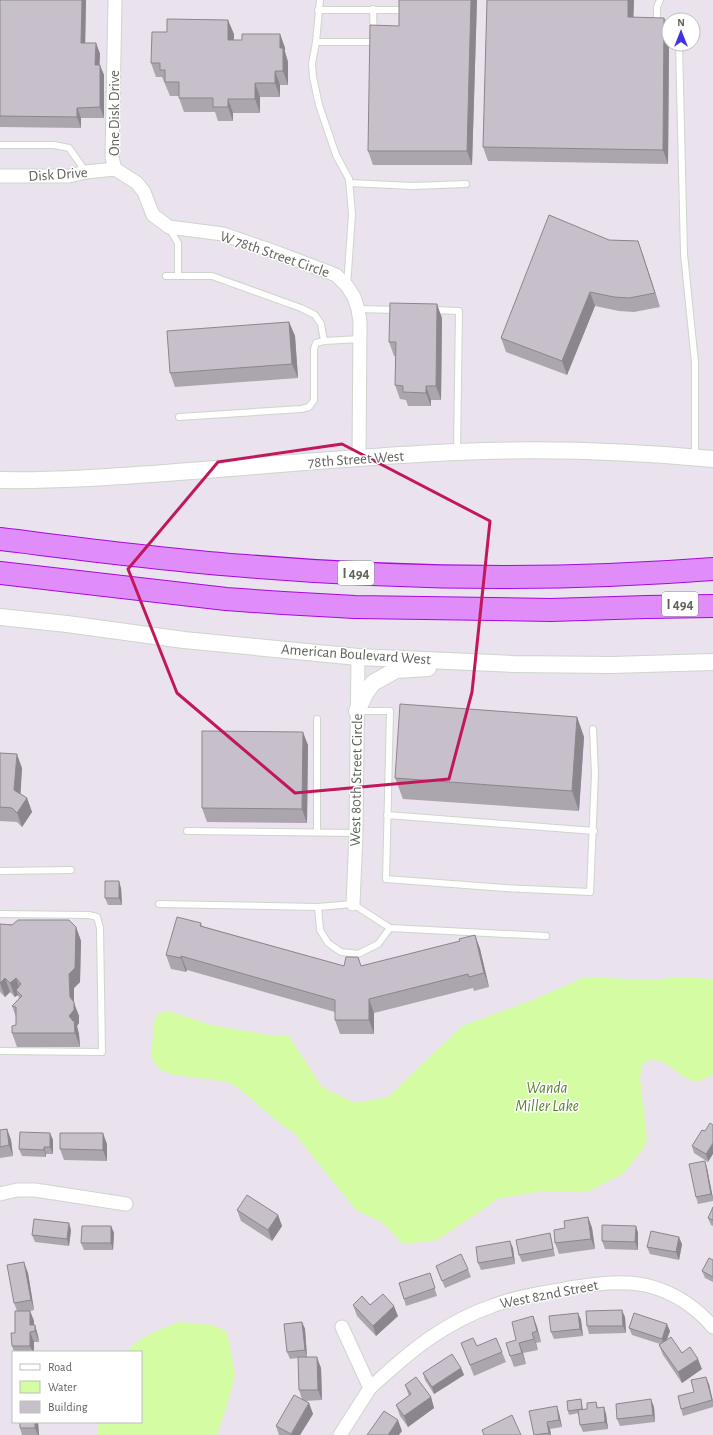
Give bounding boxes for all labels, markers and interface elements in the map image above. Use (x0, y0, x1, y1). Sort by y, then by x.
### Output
north arrow (661, 12, 701, 52)
text: N (677, 17, 685, 28)
street label: One Disk Drive (107, 70, 122, 156)
street label: Disk Drive (28, 165, 88, 184)
street label: W 78th Street Circle (218, 229, 332, 280)
street label: 78th Street West (308, 449, 405, 470)
road number: I 494 (338, 561, 374, 585)
road number: I 494 (662, 592, 698, 616)
street label: American Boulevard West (281, 642, 432, 667)
street label: West 80th Street Circle (348, 713, 365, 847)
water label: Wanda Miller Lake (515, 1080, 579, 1114)
street label: West 82nd Street (499, 1278, 600, 1311)
legend (12, 1351, 142, 1423)
text: Road (48, 1361, 72, 1373)
text: Water (48, 1381, 77, 1393)
text: Building (48, 1401, 88, 1413)

